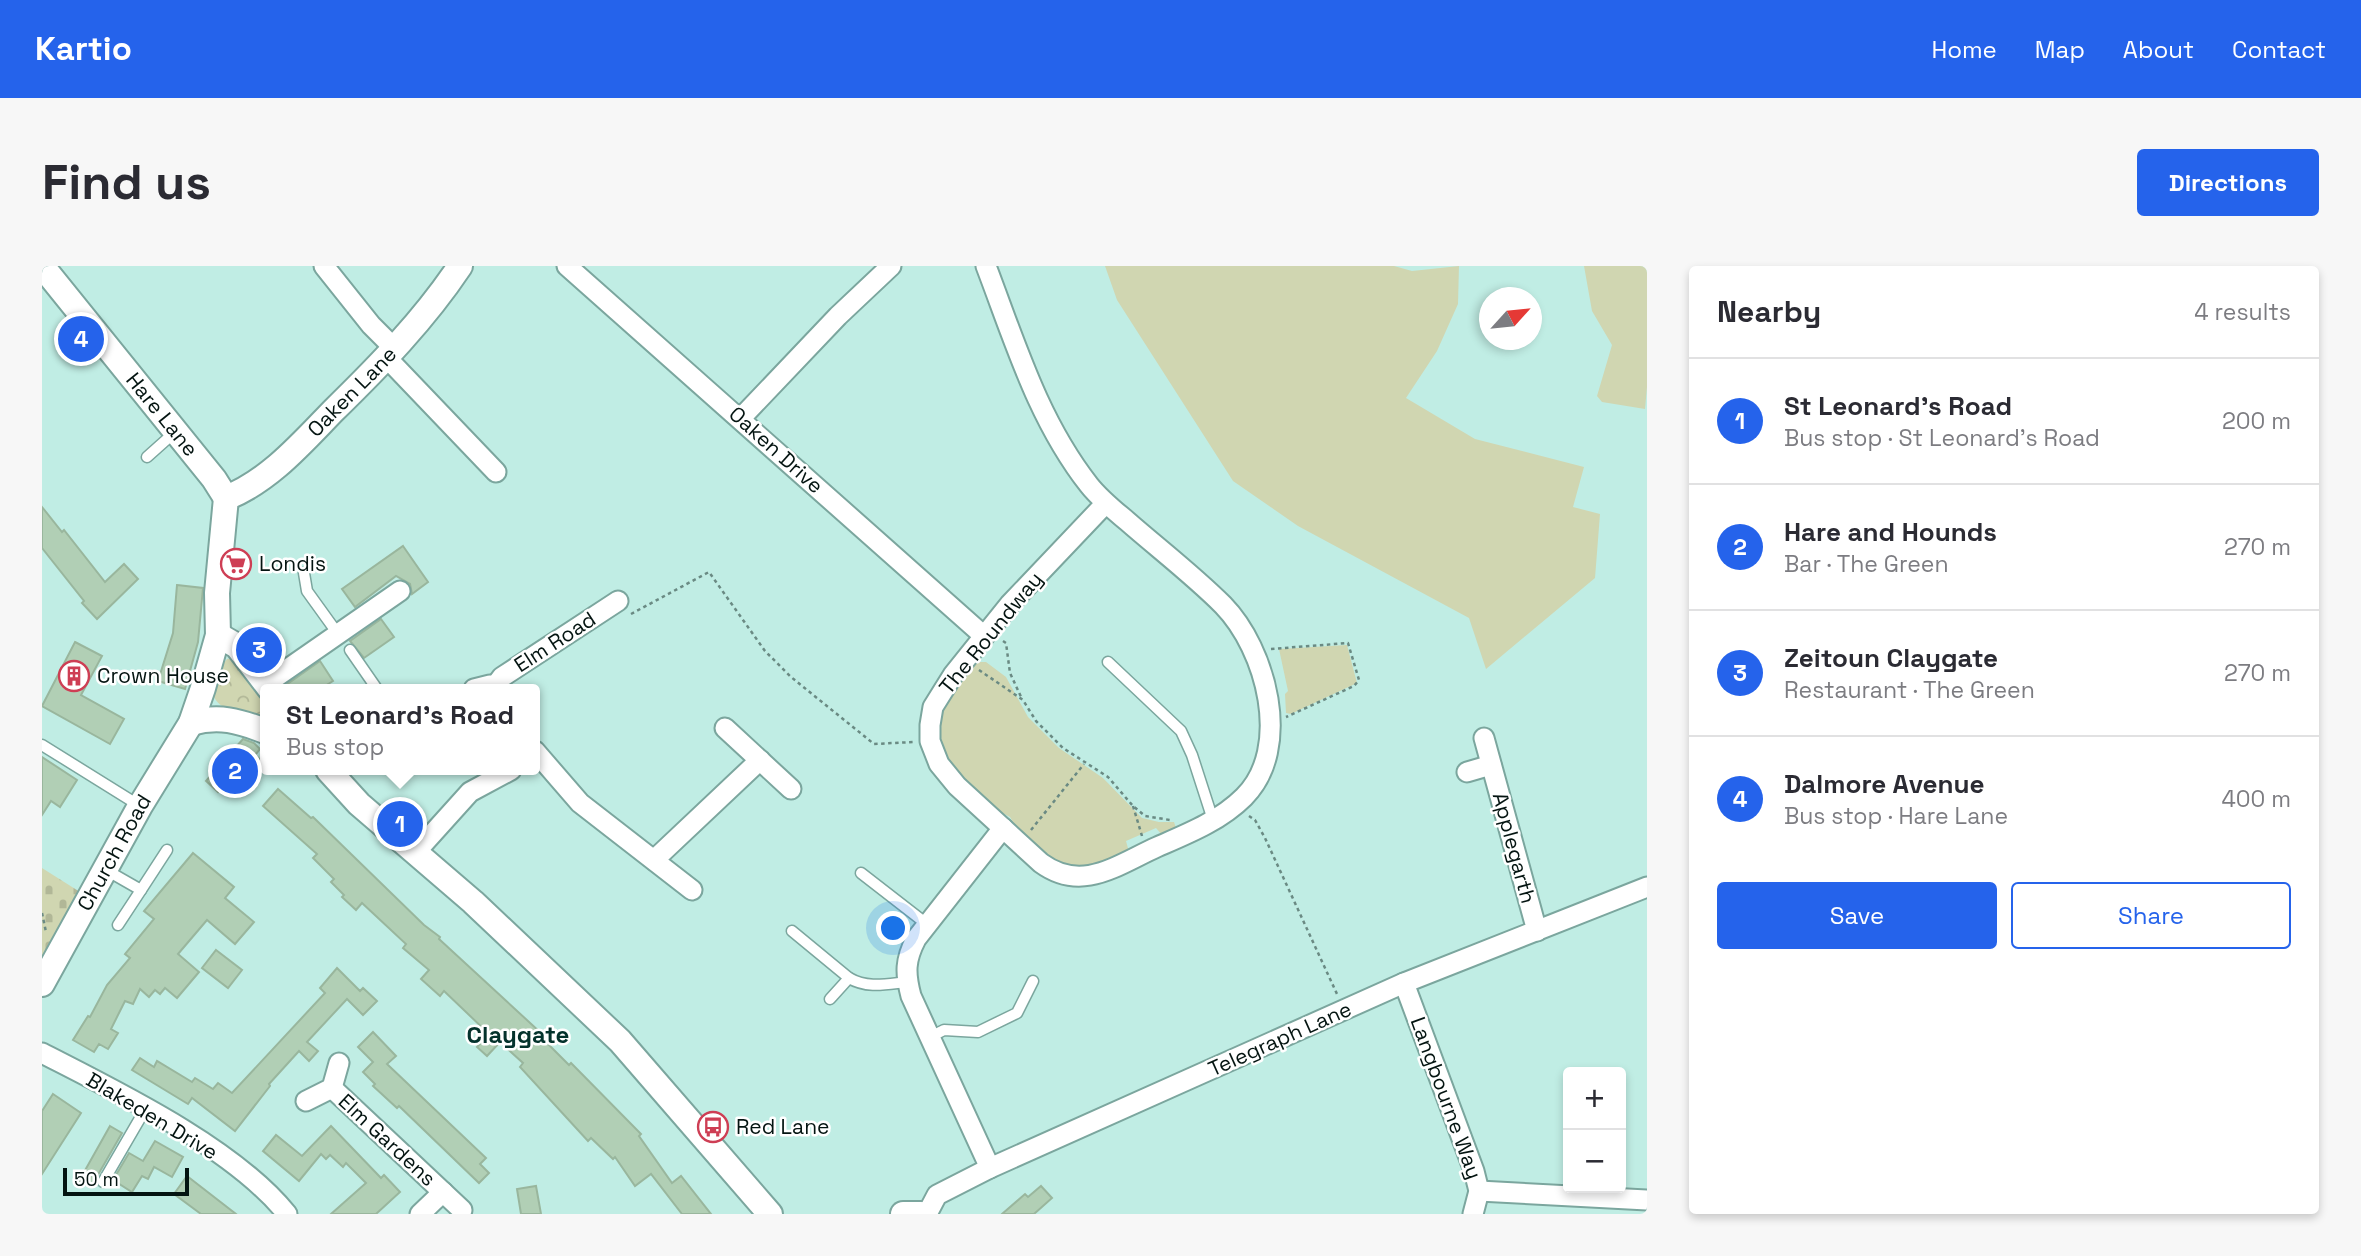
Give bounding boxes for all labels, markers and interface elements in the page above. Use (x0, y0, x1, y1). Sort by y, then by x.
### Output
text: Kartio (35, 28, 132, 70)
text: Home (1931, 34, 1997, 65)
text: Map (2035, 34, 2085, 65)
text: About (2123, 34, 2194, 65)
text: Contact (2232, 34, 2326, 65)
button: Directions (2137, 149, 2319, 216)
text: Find us (42, 151, 211, 213)
north arrow (1479, 287, 1542, 350)
text: Nearby (1717, 292, 1821, 331)
text: 4 results (2194, 297, 2291, 327)
pin: 4 (58, 313, 104, 365)
street label: Oaken Lane (301, 341, 402, 443)
street label: Hare Lane (120, 367, 204, 462)
text: St Leonard's Road (1784, 389, 2012, 423)
street label: Oaken Drive (723, 400, 829, 499)
text: 1 (1735, 406, 1745, 436)
text: 200 m (2222, 406, 2291, 436)
text: Bus stop · St Leonard's Road (1784, 423, 2100, 453)
text: Hare and Hounds (1784, 515, 1997, 549)
text: 2 (1733, 532, 1747, 562)
text: 270 m (2224, 532, 2291, 562)
supermarket icon: Londis (219, 547, 253, 581)
text: Bar · The Green (1784, 549, 1949, 579)
place label: Londis (259, 550, 326, 577)
street label: The Roundway (933, 566, 1048, 699)
street label: Elm Road (509, 605, 601, 678)
pin: 3 (236, 624, 282, 676)
text: Zeitoun Claygate (1784, 641, 1998, 675)
text: 3 (1733, 658, 1747, 688)
text: 270 m (2224, 658, 2291, 688)
building icon: Crown House (57, 659, 91, 693)
place label: Crown House (97, 662, 229, 689)
text: Restaurant · The Green (1784, 675, 2035, 705)
popup (260, 684, 540, 775)
text: St Leonard's Road (286, 698, 514, 732)
text: Bus stop (286, 732, 384, 762)
pin: 2 (212, 745, 258, 797)
text: Dalmore Avenue (1784, 767, 1984, 801)
text: 4 (1733, 784, 1747, 814)
text: 400 m (2221, 784, 2291, 814)
street label: Church Road (71, 789, 157, 915)
street label: Applegarth (1487, 789, 1542, 906)
pin: 1 (377, 798, 423, 850)
text: Bus stop · Hare Lane (1784, 801, 2008, 831)
button: Save (1717, 882, 1997, 949)
button: Share (2011, 882, 2291, 949)
your location (876, 911, 910, 945)
street label: Telegraph Lane (1204, 995, 1356, 1082)
street label: Langbourne Way (1405, 1013, 1488, 1183)
district label: Claygate (467, 1019, 569, 1050)
street label: Blakeden Drive (82, 1066, 223, 1165)
map controls (1563, 1067, 1626, 1193)
button: + (1563, 1067, 1626, 1130)
street label: Elm Gardens (333, 1088, 442, 1192)
bus stop icon: Red Lane (696, 1110, 730, 1144)
place label: Red Lane (736, 1113, 829, 1140)
button: − (1563, 1130, 1626, 1193)
scale bar (63, 1165, 189, 1197)
text: 50 m (74, 1167, 119, 1192)

